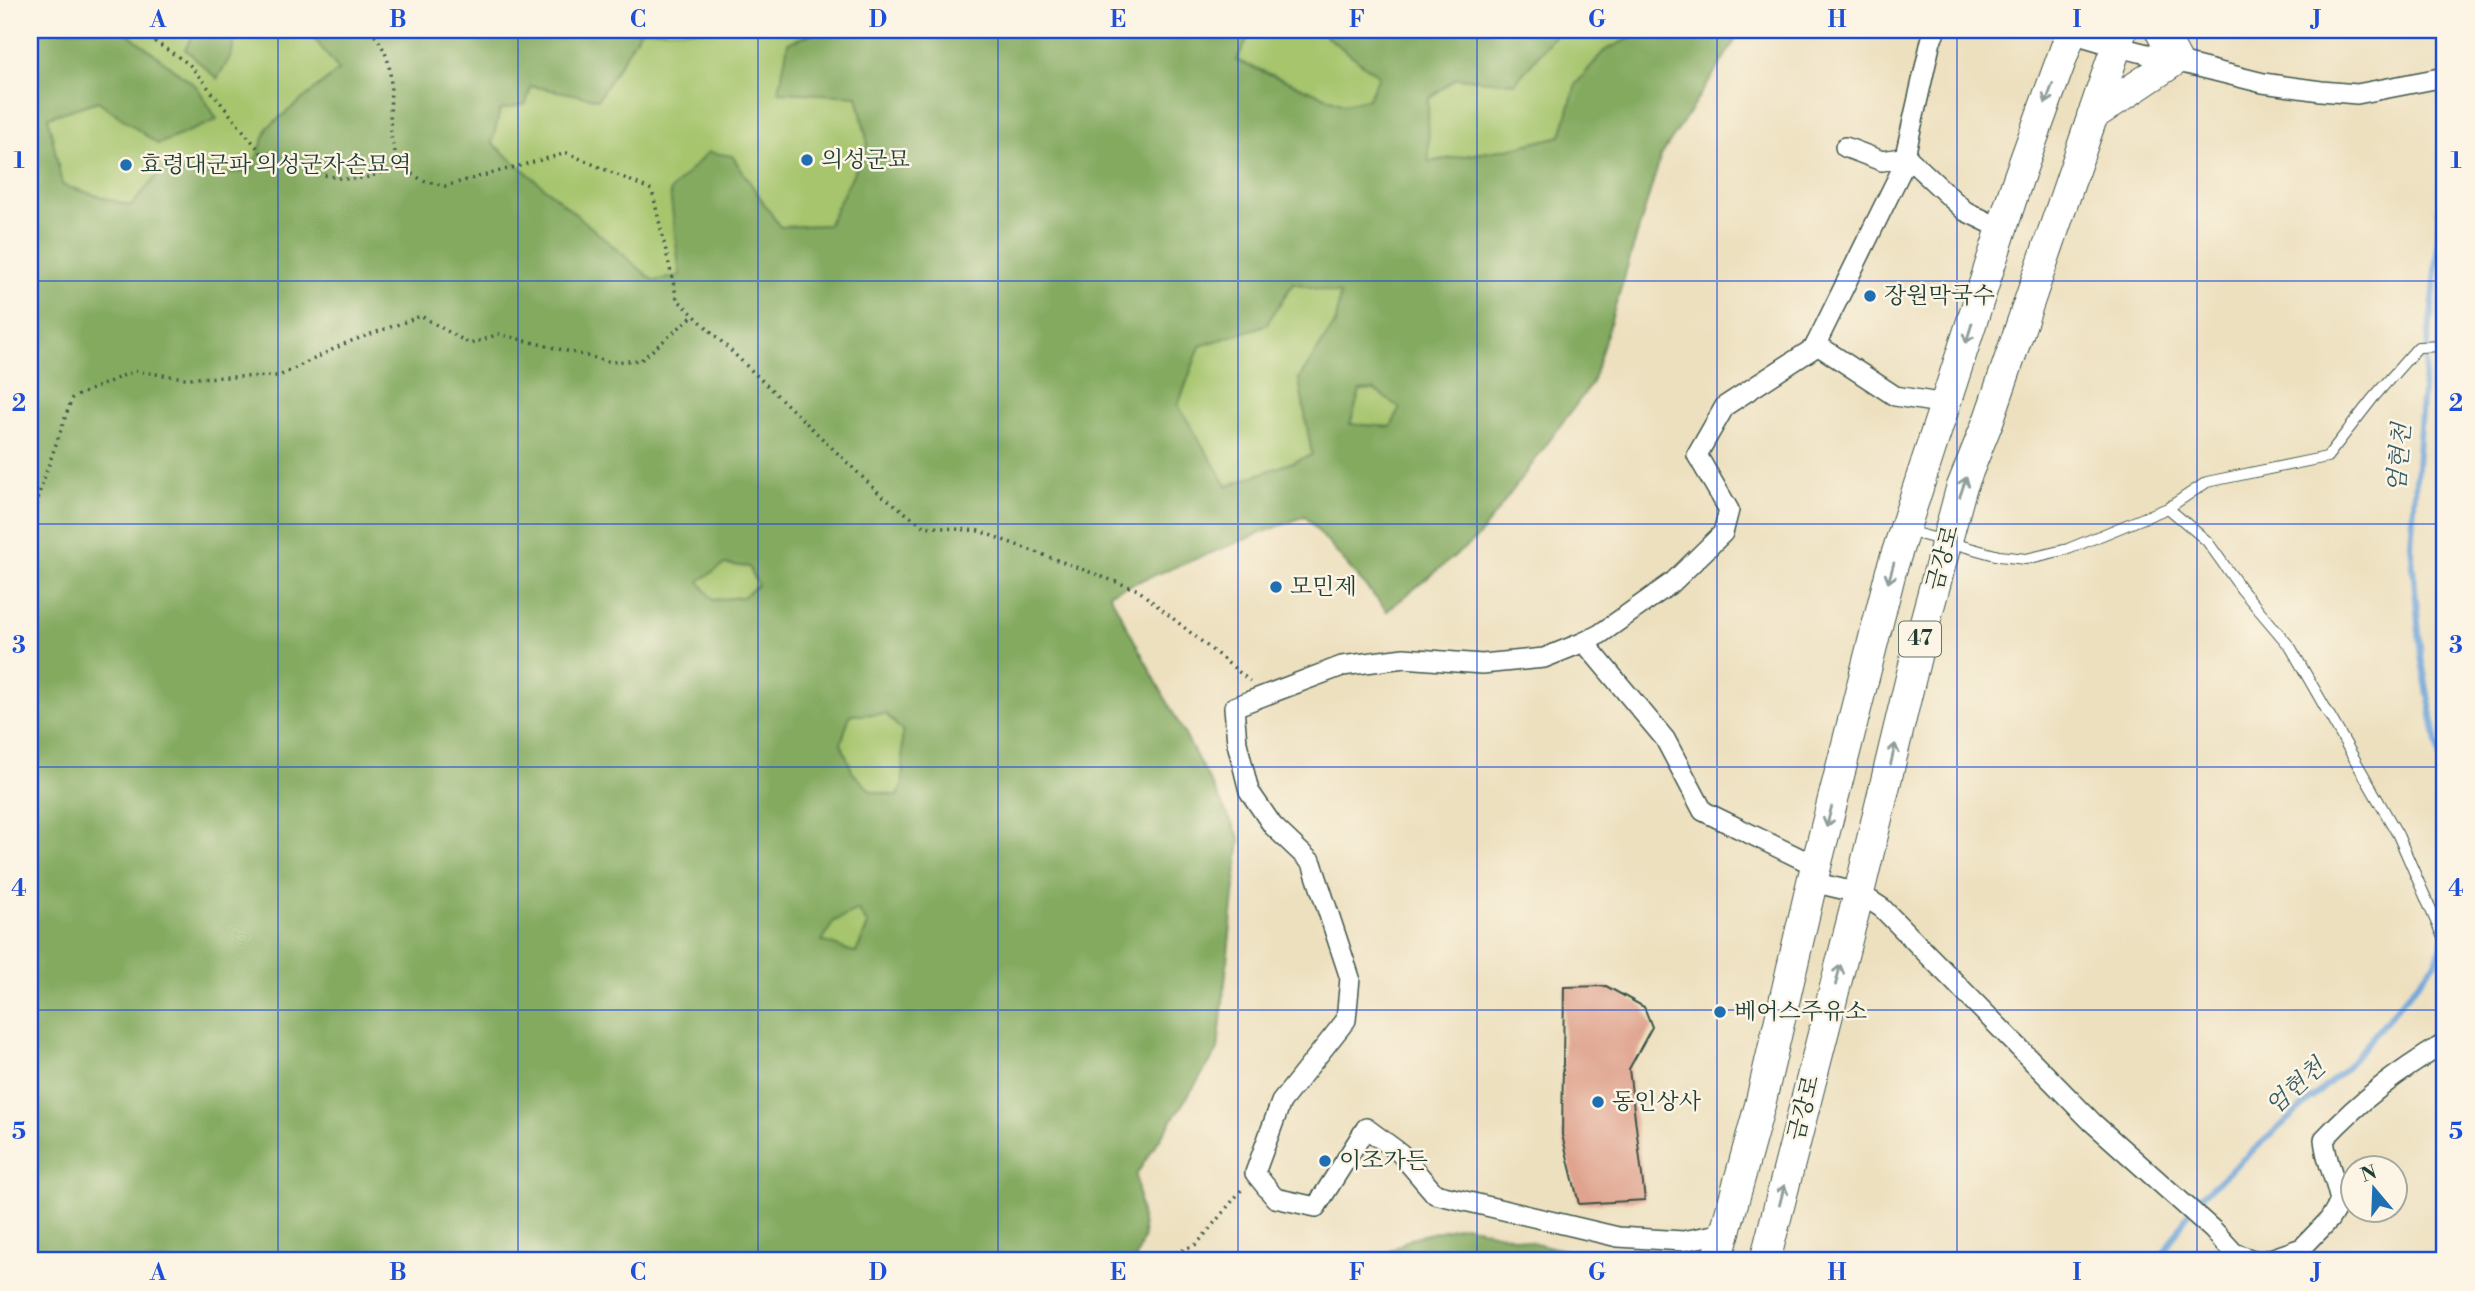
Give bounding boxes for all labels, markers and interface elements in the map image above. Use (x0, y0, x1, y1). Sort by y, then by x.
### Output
text: A (149, 6, 167, 34)
text: B (389, 6, 407, 34)
text: C (630, 6, 646, 34)
text: D (869, 6, 887, 34)
text: E (1110, 6, 1126, 34)
text: F (1349, 6, 1365, 34)
text: G (1588, 6, 1606, 34)
text: H (1828, 6, 1847, 34)
text: I (2073, 6, 2082, 34)
text: J (2310, 6, 2322, 34)
one-way arrow (2041, 83, 2054, 104)
place label: 의성군묘 (821, 146, 910, 174)
text: 1 (13, 147, 25, 175)
text: 1 (2450, 147, 2462, 175)
place label: 효령대군파 의성군자손묘역 (140, 151, 411, 179)
marker: 의성군묘 (799, 152, 815, 168)
marker: 효령대군파 의성군자손묘역 (118, 157, 134, 173)
place label: 장원막국수 (1884, 282, 1995, 310)
marker: 장원막국수 (1862, 288, 1878, 304)
one-way arrow (1961, 322, 1974, 344)
text: 2 (12, 390, 26, 418)
text: 2 (2449, 390, 2463, 418)
water label: 엄현천 (2382, 420, 2418, 494)
one-way arrow (1958, 476, 1970, 498)
street label: 금강로 (1921, 522, 1965, 594)
one-way arrow (1884, 561, 1897, 583)
place label: 모민제 (1290, 573, 1357, 601)
marker: 모민제 (1268, 579, 1284, 595)
road number: 47 (1899, 622, 1941, 656)
text: 3 (12, 632, 26, 660)
text: 3 (2449, 632, 2463, 660)
one-way arrow (1886, 743, 1900, 766)
one-way arrow (1822, 805, 1835, 828)
text: 4 (11, 875, 27, 903)
text: 4 (2448, 875, 2464, 903)
one-way arrow (1833, 964, 1846, 986)
place label: 베어스주유소 (1734, 998, 1867, 1026)
marker: 베어스주유소 (1712, 1004, 1728, 1020)
water label: 엄현천 (2260, 1051, 2333, 1121)
street label: 금강로 (1782, 1072, 1826, 1144)
place label: 동인상사 (1612, 1088, 1702, 1116)
marker: 동인상사 (1590, 1094, 1606, 1110)
text: 5 (12, 1118, 26, 1146)
text: 5 (2449, 1118, 2463, 1146)
place label: 이조가든 (1339, 1147, 1428, 1175)
marker: 이조가든 (1317, 1153, 1333, 1169)
north arrow (2338, 1154, 2408, 1224)
text: N (2358, 1160, 2380, 1188)
one-way arrow (1776, 1184, 1789, 1207)
text: A (149, 1259, 167, 1287)
text: B (389, 1259, 407, 1287)
text: C (630, 1259, 646, 1287)
text: D (869, 1259, 887, 1287)
text: E (1110, 1259, 1126, 1287)
text: F (1349, 1259, 1365, 1287)
text: G (1588, 1259, 1606, 1287)
text: H (1828, 1259, 1847, 1287)
text: I (2073, 1259, 2082, 1287)
text: J (2310, 1259, 2322, 1287)

